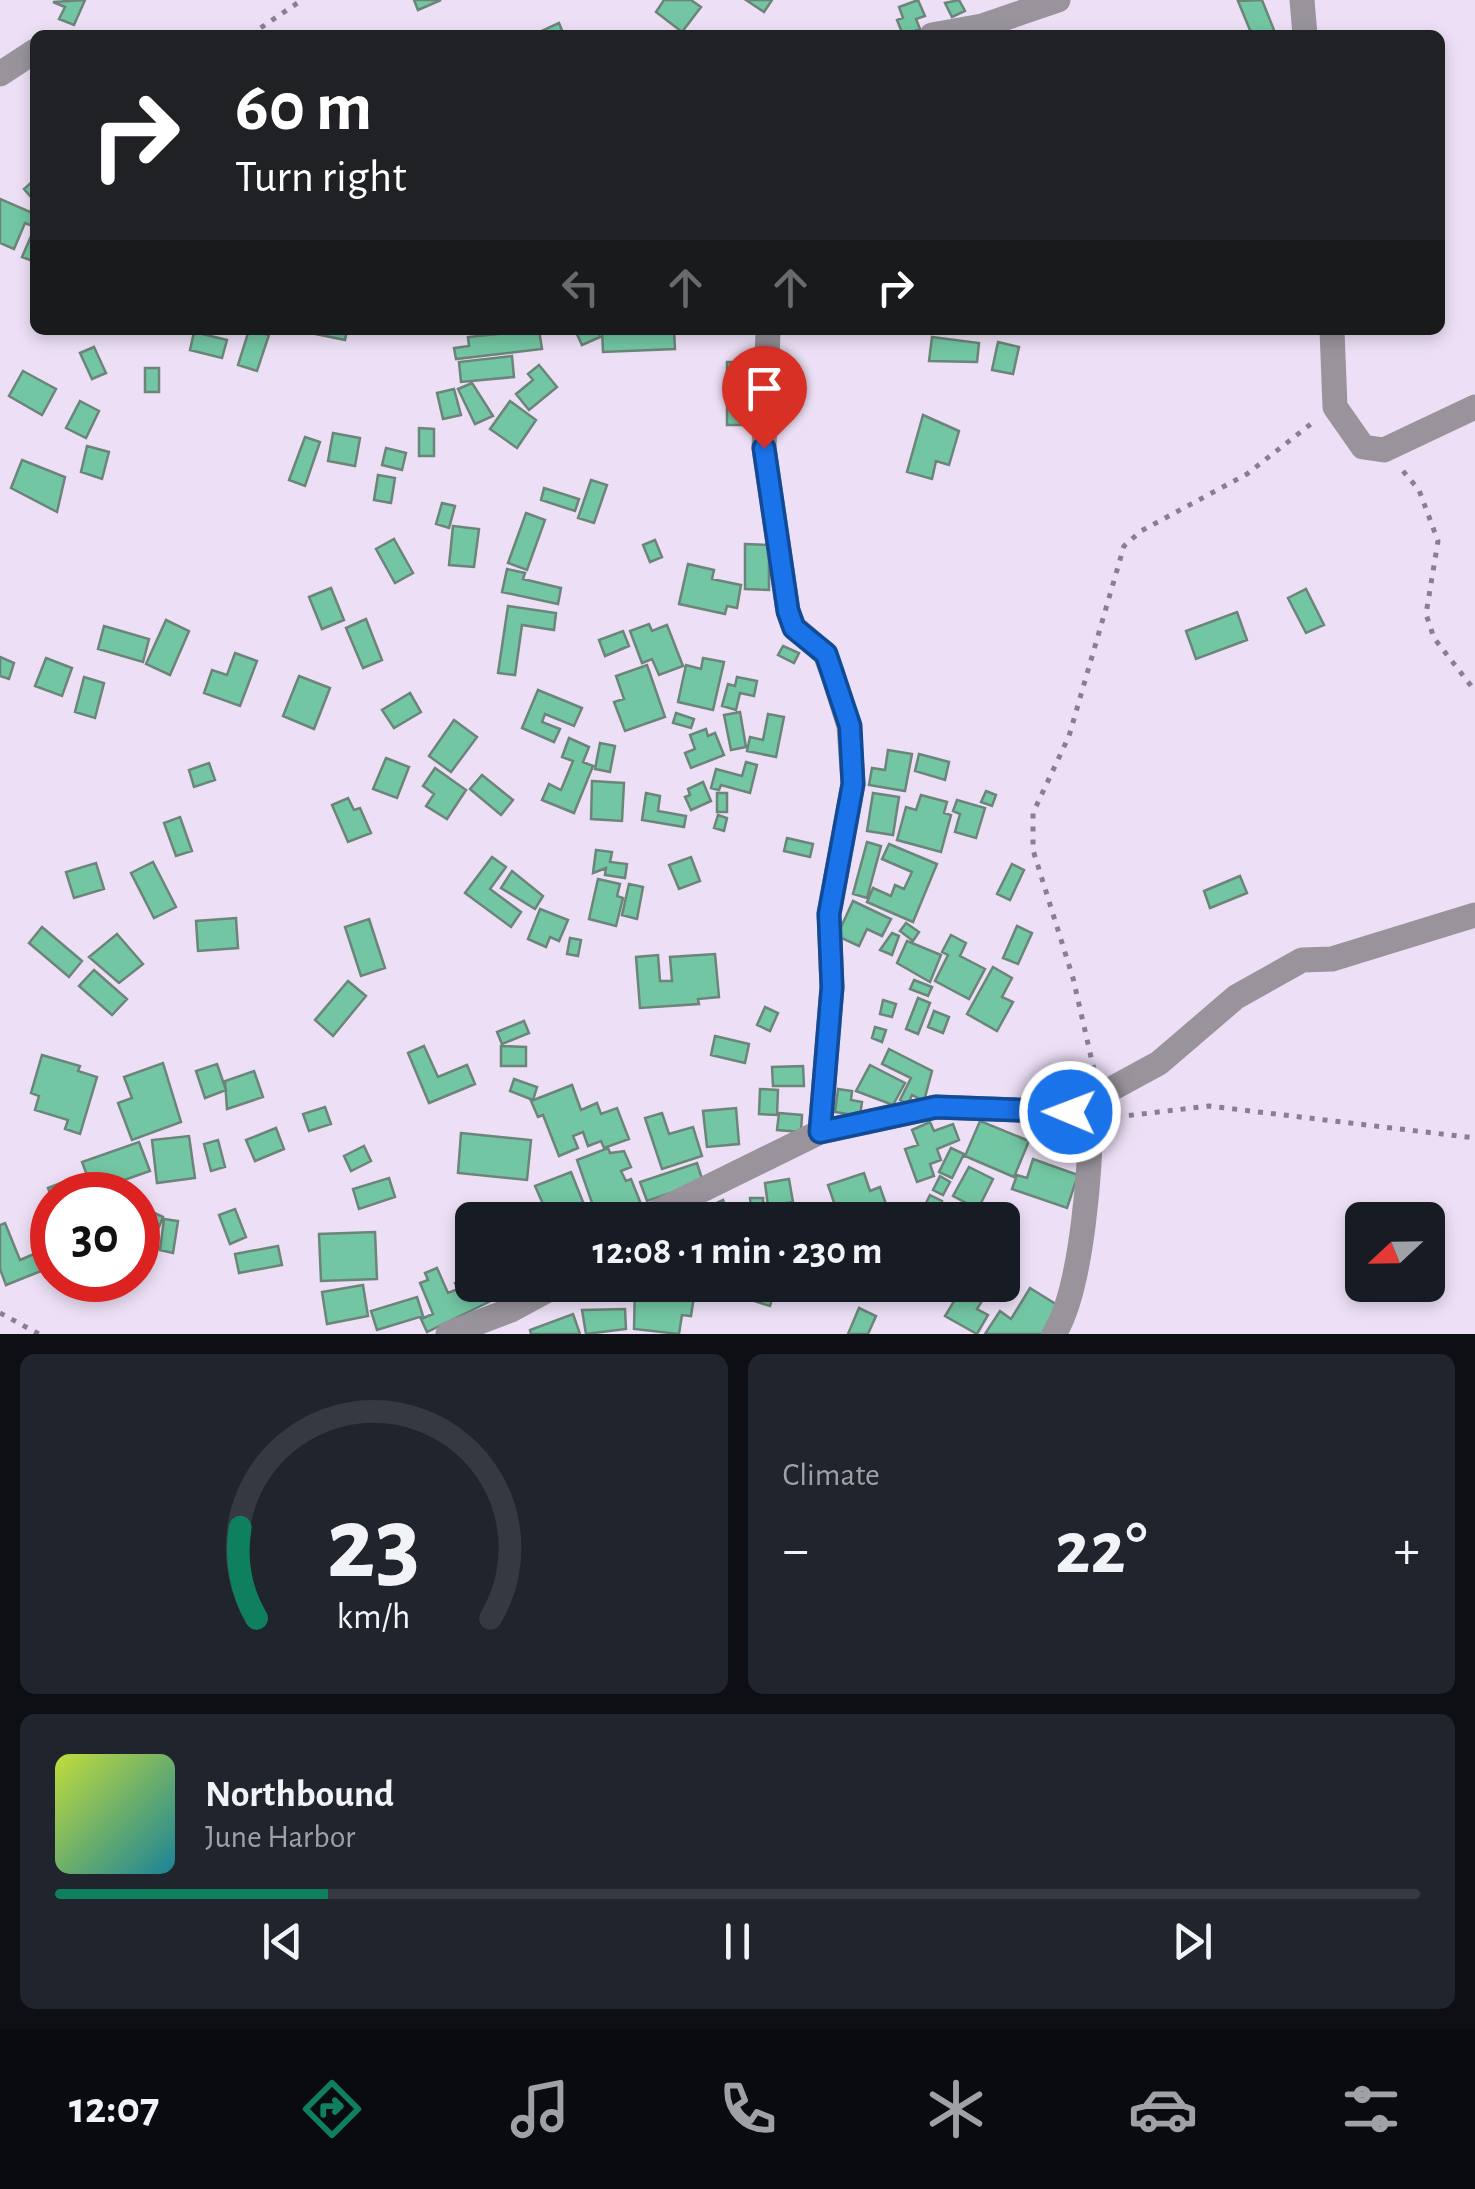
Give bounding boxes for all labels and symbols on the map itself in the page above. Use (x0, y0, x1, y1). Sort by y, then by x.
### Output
pin (722, 346, 807, 449)
position arrow (1018, 1060, 1122, 1164)
speed limit sign: 30 (30, 1172, 160, 1302)
north arrow (1345, 1202, 1445, 1302)

